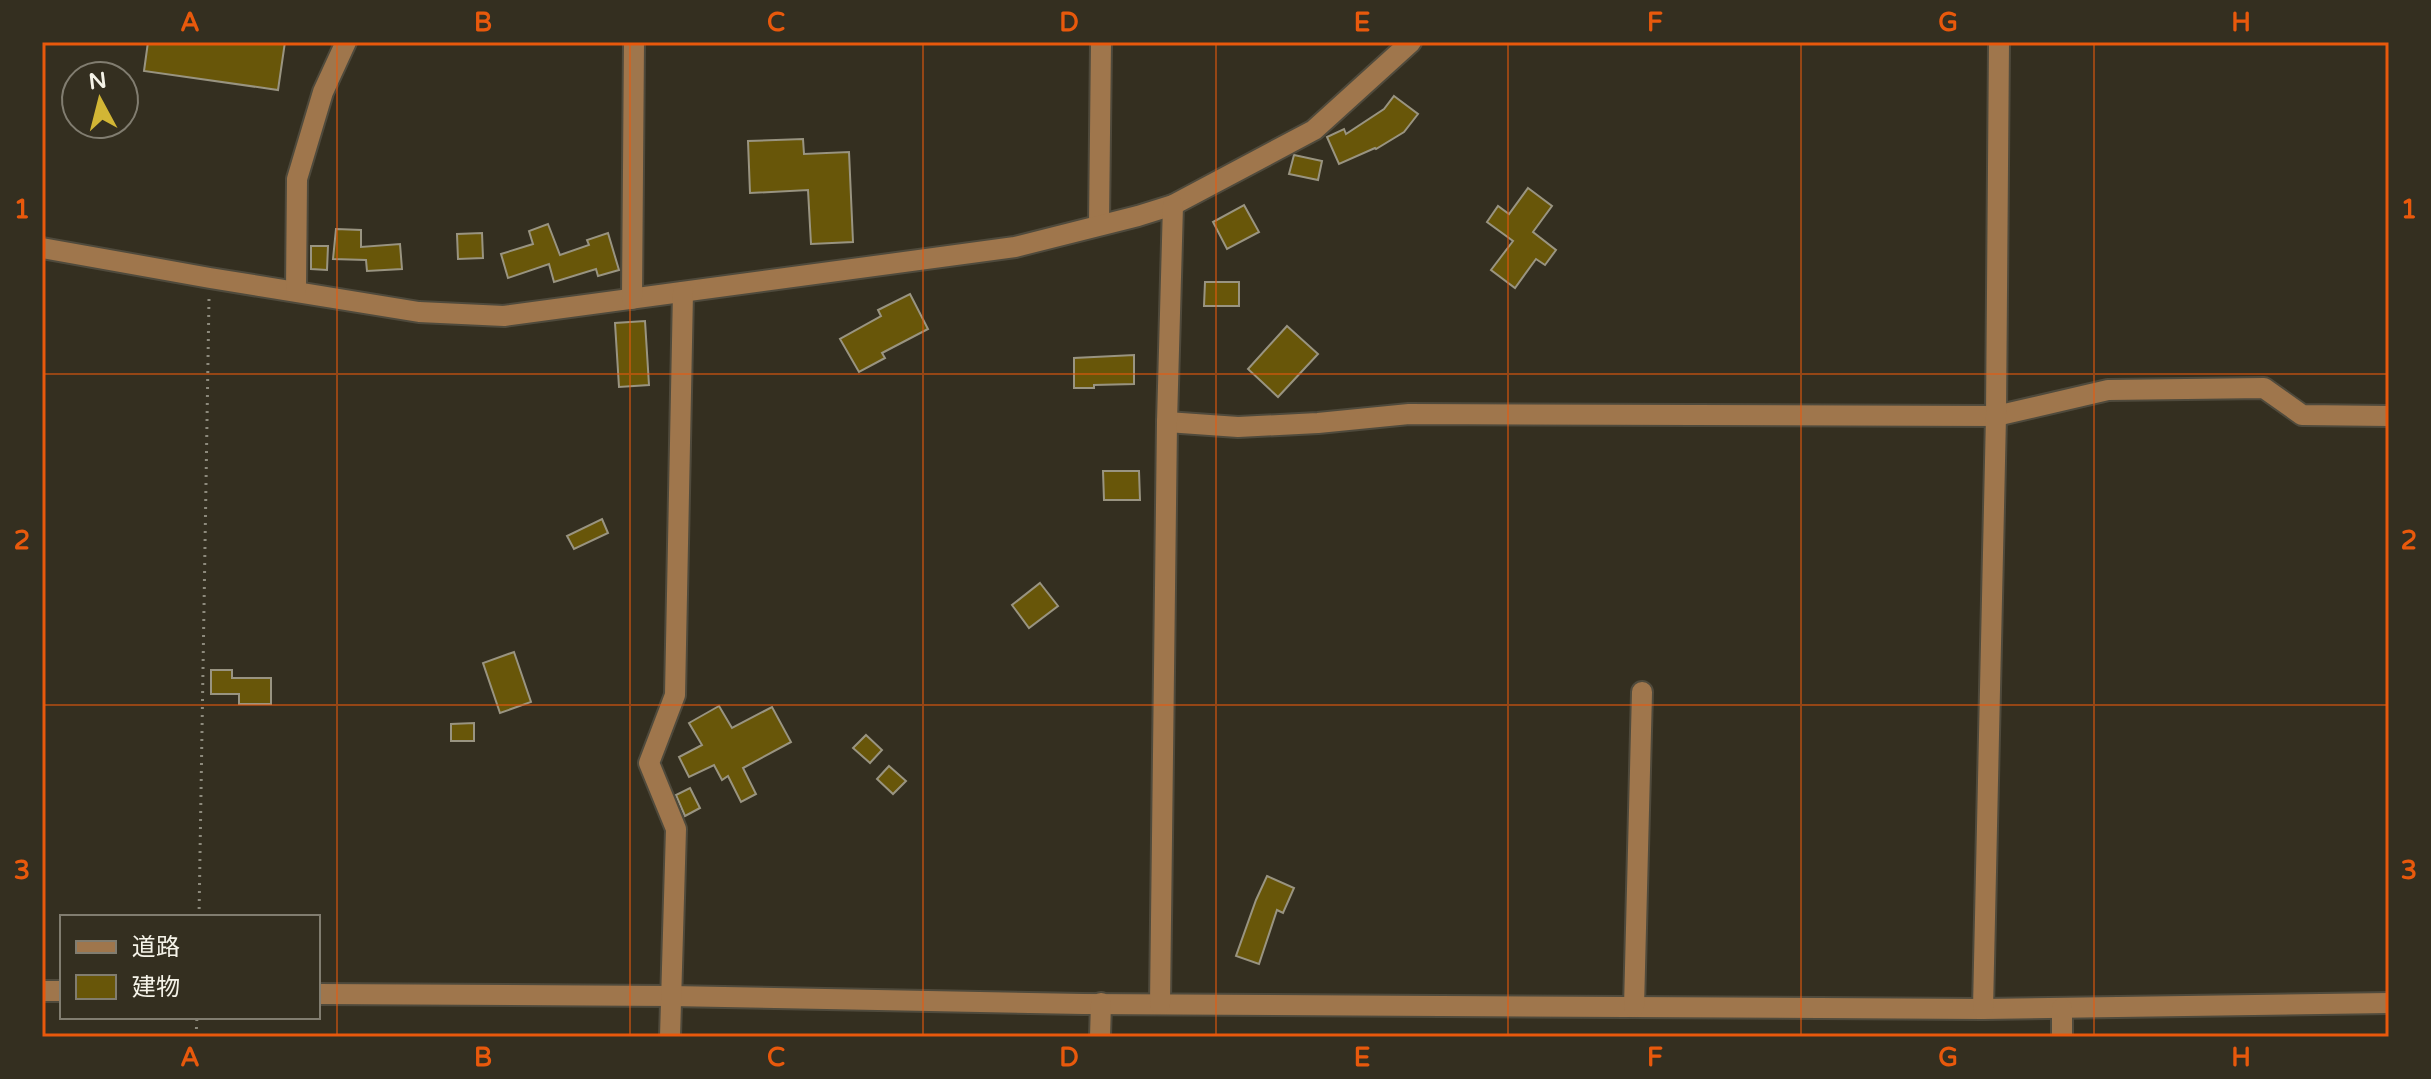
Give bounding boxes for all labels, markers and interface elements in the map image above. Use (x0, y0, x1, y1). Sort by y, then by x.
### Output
text: A (180, 7, 200, 38)
text: B (474, 7, 492, 38)
text: C (767, 7, 785, 38)
text: D (1059, 7, 1079, 38)
text: E (1354, 7, 1370, 38)
text: F (1647, 7, 1663, 38)
text: G (1938, 7, 1958, 38)
text: H (2231, 7, 2251, 38)
north arrow (60, 60, 140, 140)
text: N (87, 67, 108, 95)
text: 1 (14, 194, 30, 225)
text: 1 (2401, 194, 2417, 225)
text: 2 (14, 525, 30, 556)
text: 2 (2401, 525, 2417, 556)
text: 3 (14, 855, 30, 886)
text: 3 (2401, 855, 2417, 886)
legend (60, 915, 320, 1019)
text: 道路 (132, 933, 180, 962)
text: 建物 (132, 973, 180, 1002)
text: A (180, 1042, 200, 1073)
text: B (474, 1042, 492, 1073)
text: C (767, 1042, 785, 1073)
text: D (1059, 1042, 1079, 1073)
text: E (1354, 1042, 1370, 1073)
text: F (1647, 1042, 1663, 1073)
text: G (1938, 1042, 1958, 1073)
text: H (2231, 1042, 2251, 1073)

